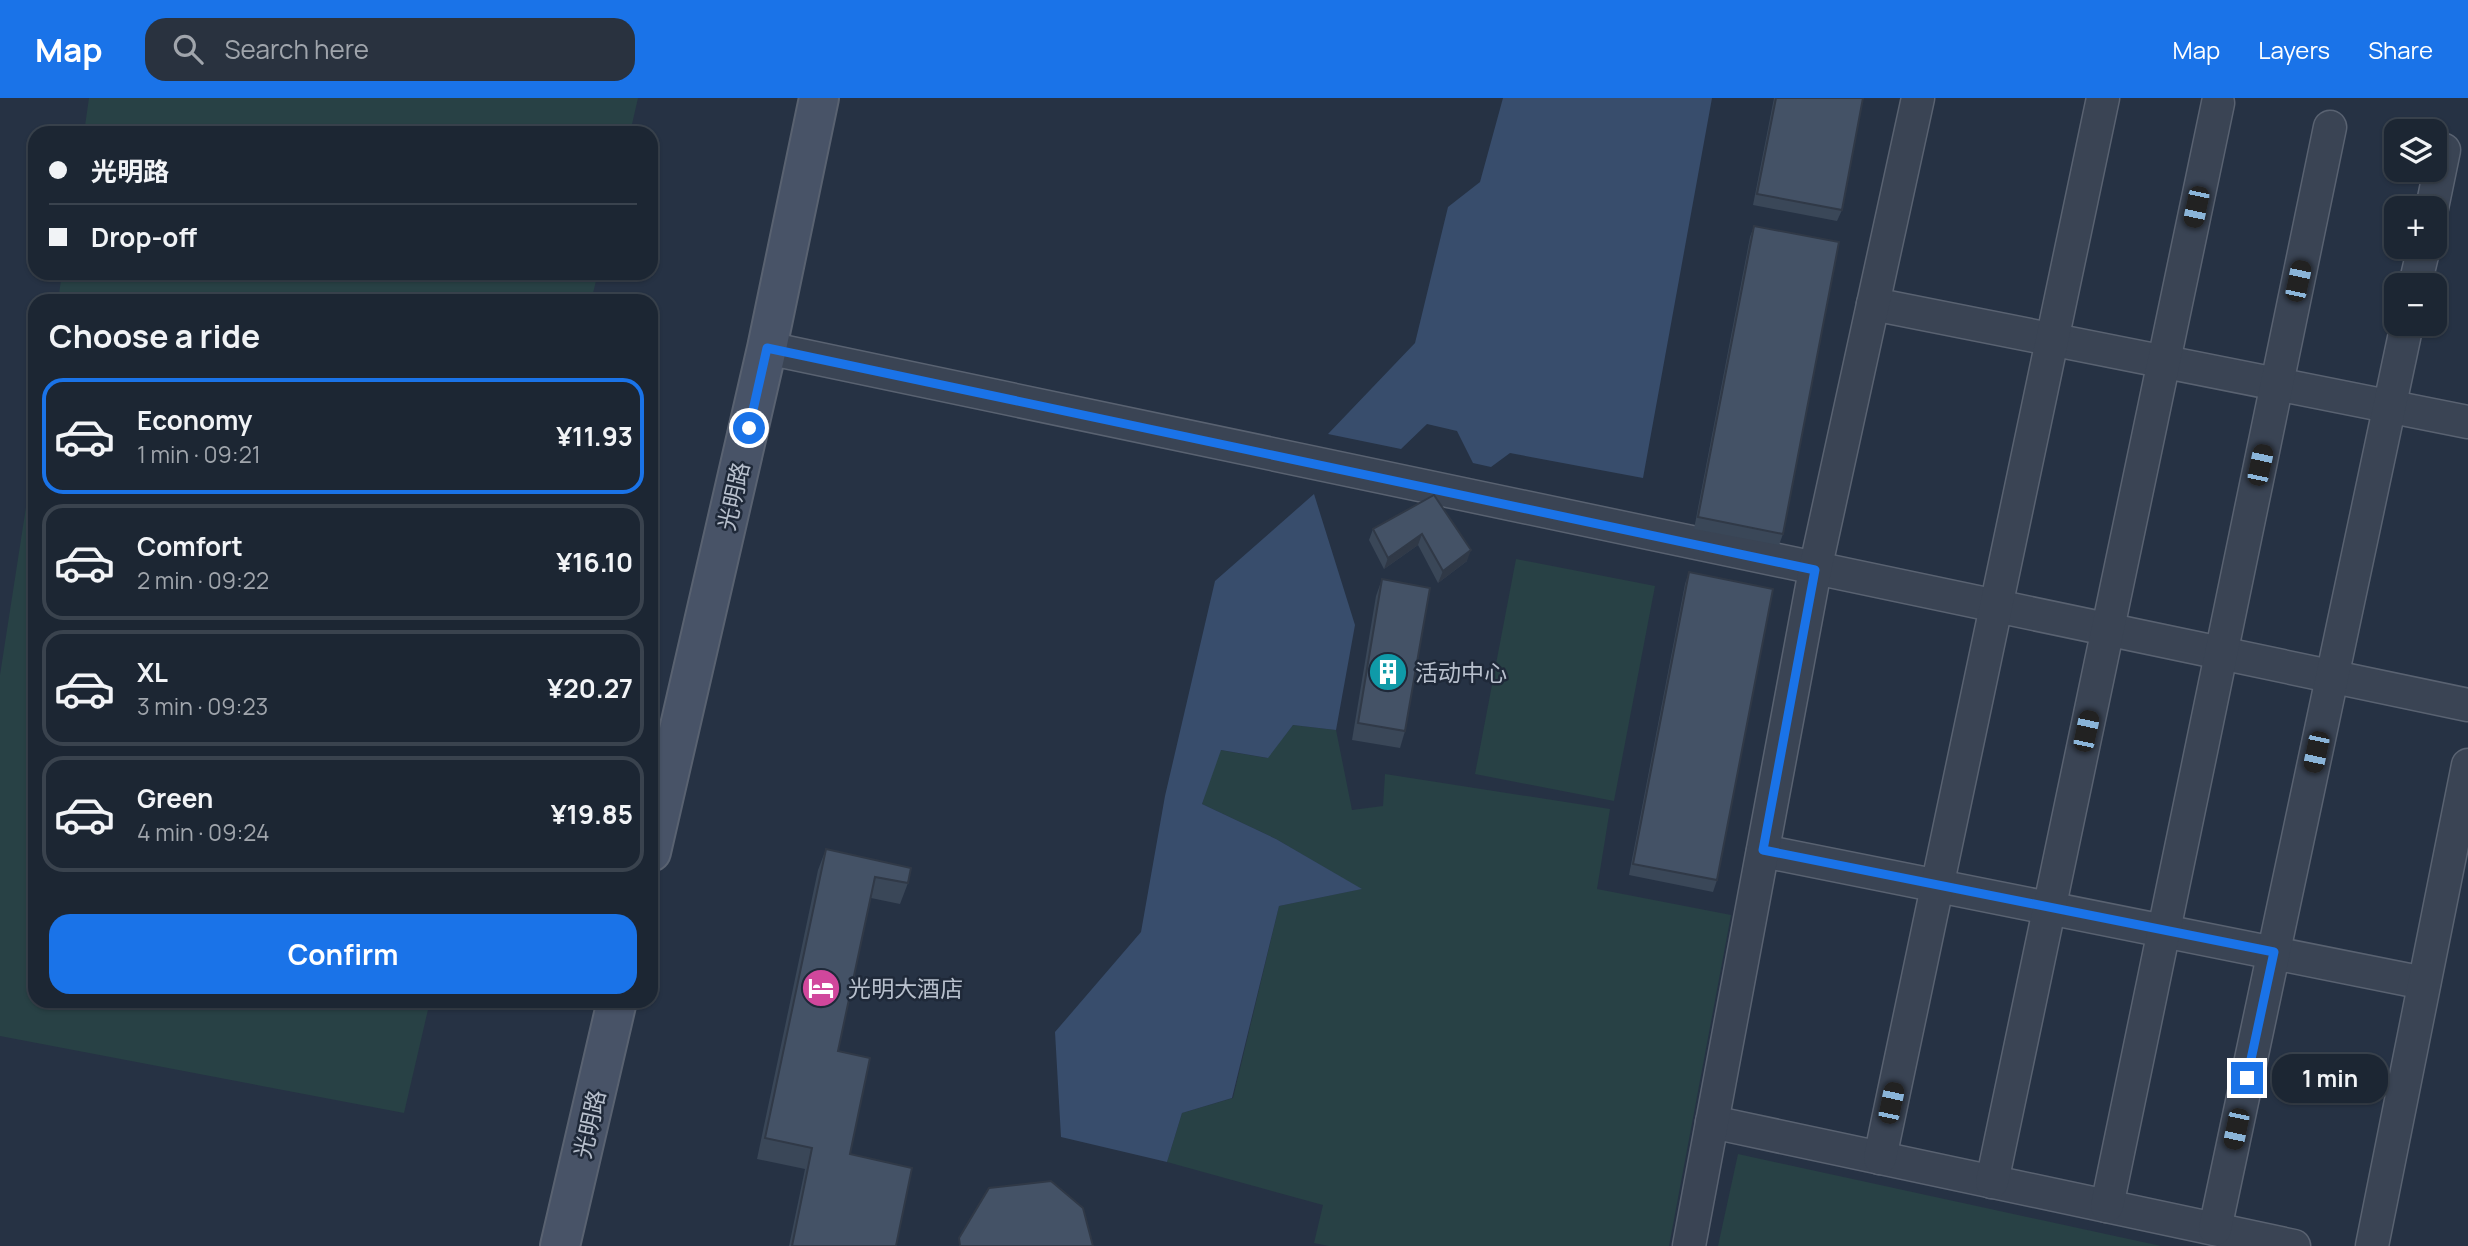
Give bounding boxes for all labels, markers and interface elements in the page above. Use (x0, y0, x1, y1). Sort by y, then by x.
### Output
search box (145, 18, 635, 81)
text: Map (35, 27, 103, 72)
icon: search (169, 30, 207, 68)
text: Search here (225, 31, 369, 67)
text: Map (2173, 33, 2220, 66)
text: Layers (2258, 33, 2330, 66)
text: Share (2368, 33, 2433, 66)
map controls (2384, 119, 2447, 336)
button: layers (2384, 119, 2447, 182)
text: 光明路 (91, 153, 169, 189)
car (2182, 184, 2211, 230)
button: + (2384, 196, 2447, 259)
text: Drop-off (91, 219, 197, 255)
car (2284, 258, 2313, 304)
button: − (2384, 273, 2447, 336)
text: Choose a ride (49, 314, 260, 358)
text: Economy (137, 402, 252, 438)
icon: car (53, 405, 116, 468)
route start (733, 412, 765, 444)
text: ¥11.93 (556, 418, 633, 454)
text: 1 min · 09:21 (137, 438, 261, 470)
car (2246, 442, 2275, 488)
street label: 光明路 (710, 459, 756, 533)
text: Comfort (137, 528, 243, 564)
icon: car (53, 531, 116, 594)
text: ¥16.10 (556, 544, 633, 580)
text: 2 min · 09:22 (137, 564, 269, 596)
building icon: 活动中心 (1367, 651, 1409, 693)
text: XL (137, 654, 168, 690)
place label: 活动中心 (1415, 656, 1507, 688)
icon: car (53, 657, 116, 720)
text: ¥20.27 (547, 670, 633, 706)
text: 3 min · 09:23 (137, 690, 268, 722)
car (2072, 708, 2101, 754)
car (2302, 729, 2331, 775)
text: Green (137, 780, 213, 816)
icon: car (53, 783, 116, 846)
text: ¥19.85 (551, 796, 633, 832)
text: 4 min · 09:24 (137, 816, 270, 848)
button: Confirm (49, 914, 637, 994)
hotel icon: 光明大酒店 (800, 967, 842, 1009)
place label: 光明大酒店 (848, 972, 963, 1004)
callout: 1 min (2272, 1054, 2387, 1102)
route end (2231, 1062, 2263, 1094)
text: 1 min (2302, 1062, 2358, 1094)
car (1877, 1080, 1906, 1126)
street label: 光明路 (566, 1087, 612, 1161)
car (2222, 1106, 2251, 1152)

